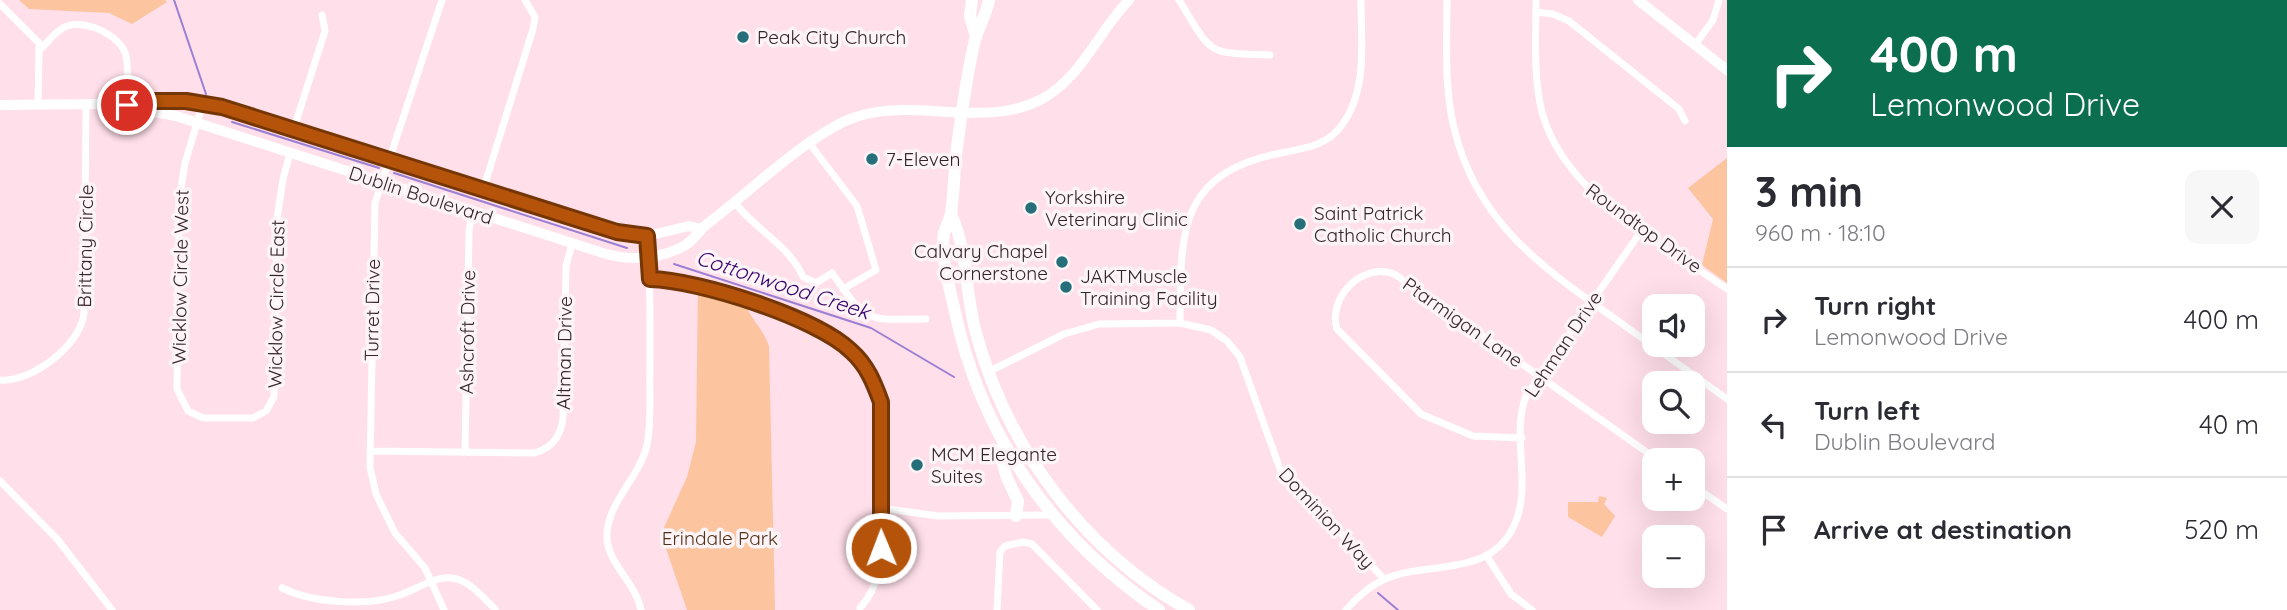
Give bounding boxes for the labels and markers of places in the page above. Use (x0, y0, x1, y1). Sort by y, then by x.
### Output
place label: Peak City Church (757, 25, 906, 49)
marker: Peak City Church (735, 29, 751, 45)
pin (97, 75, 157, 135)
place label: 7-Eleven (886, 147, 960, 171)
marker: 7-Eleven (864, 151, 880, 167)
place label: Yorkshire Veterinary Clinic (1045, 185, 1188, 231)
marker: Yorkshire Veterinary Clinic (1023, 200, 1039, 216)
place label: Saint Patrick Catholic Church (1314, 201, 1452, 247)
marker: Saint Patrick Catholic Church (1292, 216, 1308, 232)
place label: Calvary Chapel Cornerstone (914, 239, 1048, 285)
marker: Calvary Chapel Cornerstone (1054, 254, 1070, 270)
place label: JAKTMuscle Training Facility (1080, 264, 1218, 310)
marker: JAKTMuscle Training Facility (1058, 279, 1074, 295)
place label: MCM Elegante Suites (931, 442, 1057, 488)
marker: MCM Elegante Suites (909, 457, 925, 473)

